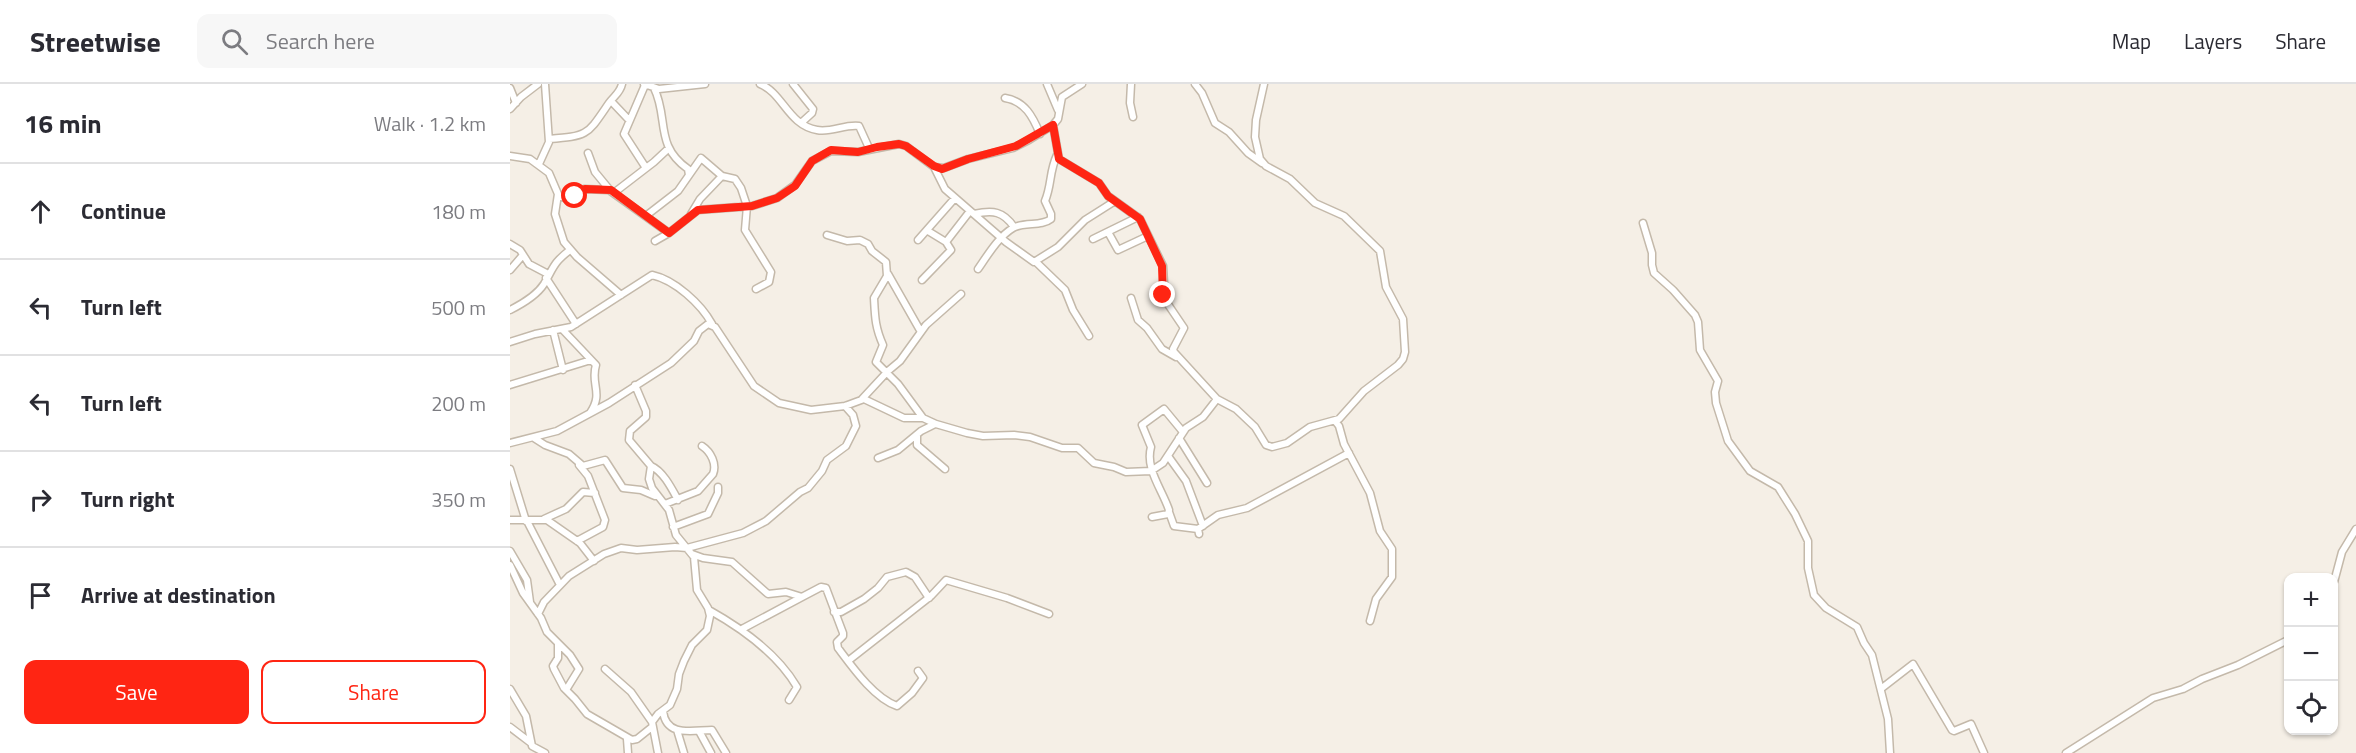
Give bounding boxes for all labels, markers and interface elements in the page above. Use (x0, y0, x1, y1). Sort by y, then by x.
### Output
search box (197, 14, 617, 68)
text: Streetwise (30, 20, 161, 63)
text: Search here (266, 24, 375, 58)
icon: search (218, 25, 251, 58)
text: Map (2112, 25, 2151, 57)
text: Layers (2184, 25, 2242, 57)
text: Share (2275, 25, 2326, 57)
text: 16 min (24, 104, 102, 143)
text: Walk · 1.2 km (374, 108, 486, 139)
route start (561, 182, 587, 208)
text: Continue (81, 194, 166, 228)
icon: ahead (24, 195, 57, 228)
text: 180 m (431, 196, 486, 227)
route end (1149, 281, 1175, 307)
text: Turn left (81, 290, 162, 324)
icon: left (24, 291, 57, 324)
text: 500 m (431, 292, 486, 323)
text: Turn left (81, 386, 162, 420)
icon: left (24, 387, 57, 420)
text: 200 m (431, 388, 486, 419)
text: Turn right (81, 482, 175, 516)
icon: right (24, 483, 57, 516)
text: 350 m (431, 484, 486, 515)
map controls (2284, 573, 2338, 735)
button: + (2284, 573, 2338, 627)
text: Arrive at destination (81, 578, 276, 612)
icon: arrive (24, 579, 57, 612)
button: − (2284, 627, 2338, 681)
button: Save (24, 660, 249, 724)
button: Share (261, 660, 486, 724)
button: locate (2284, 681, 2338, 735)

